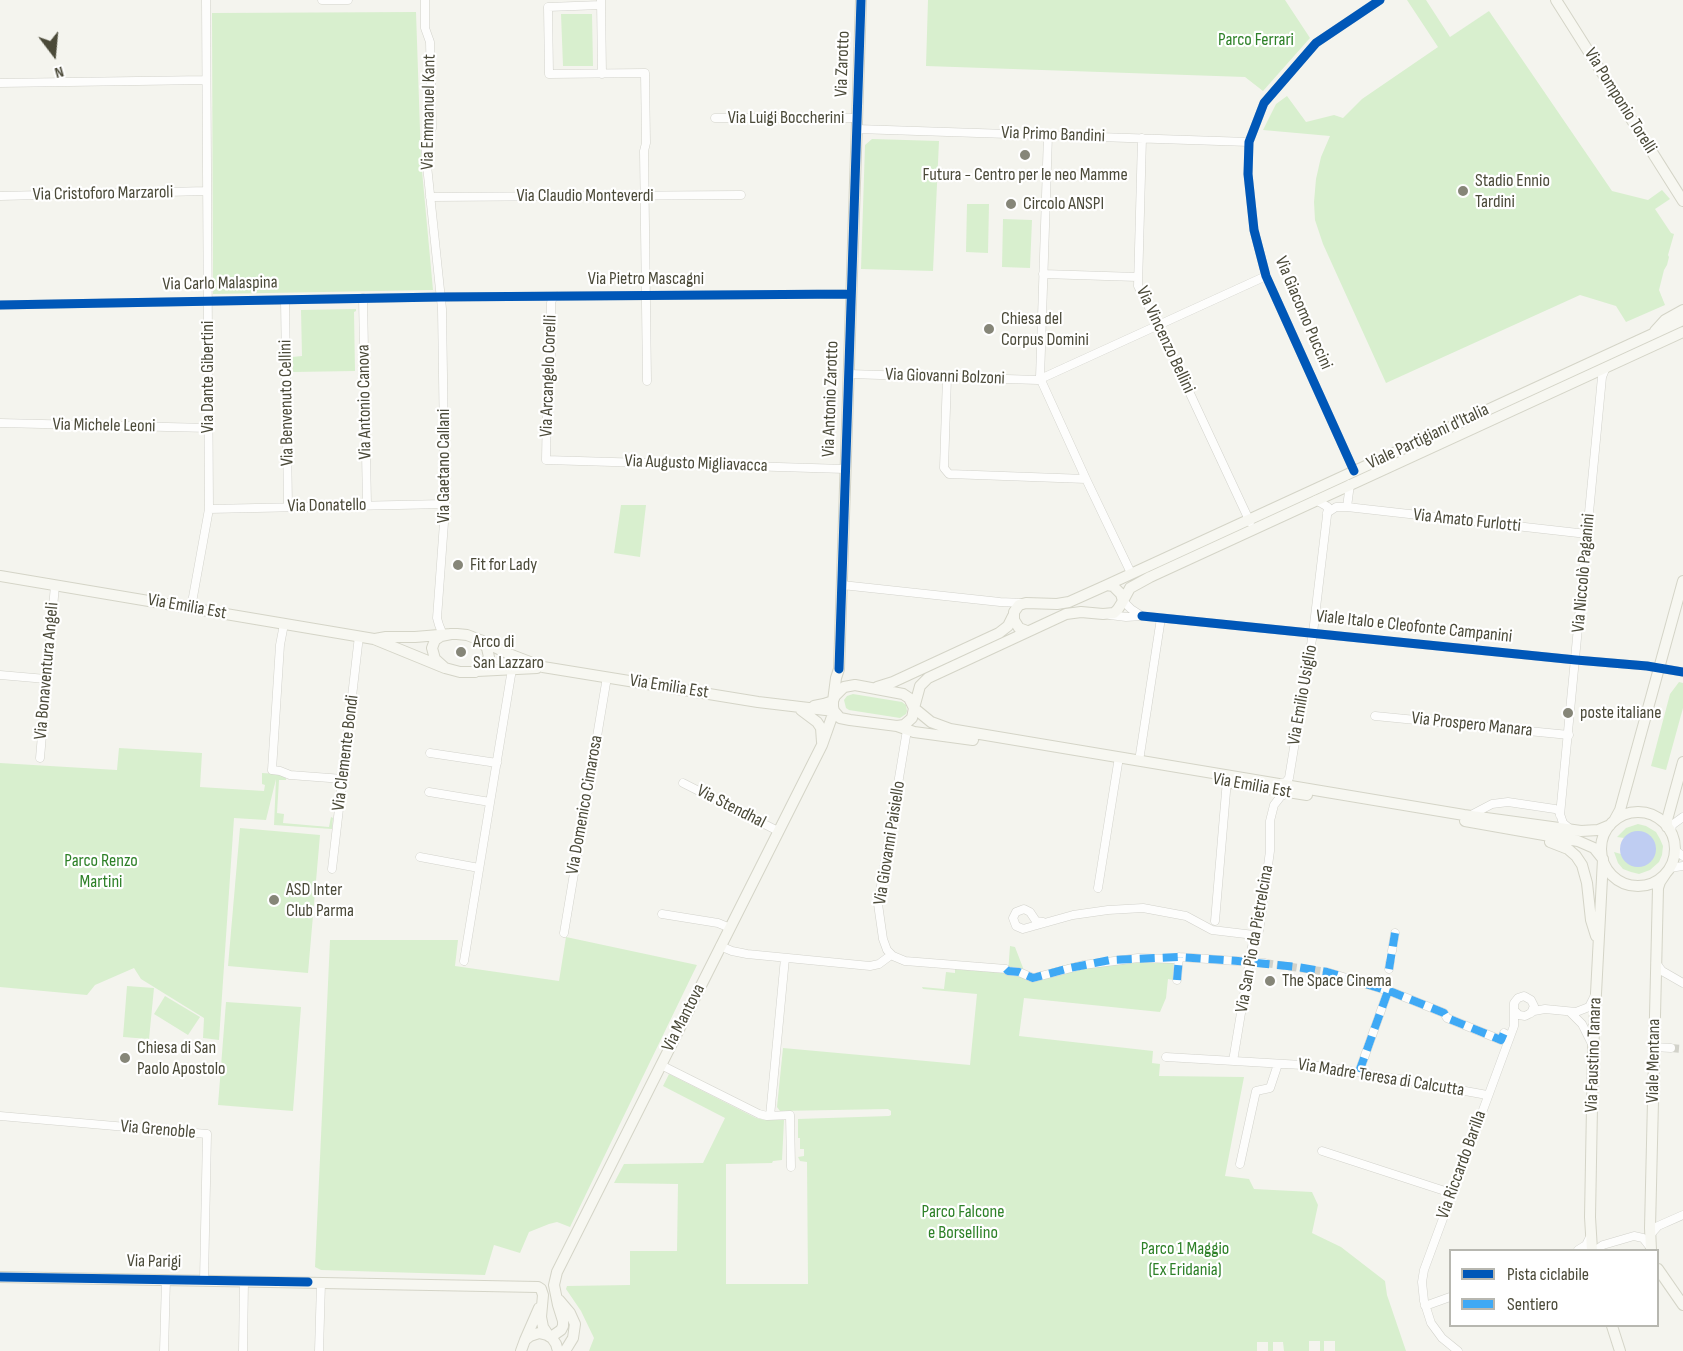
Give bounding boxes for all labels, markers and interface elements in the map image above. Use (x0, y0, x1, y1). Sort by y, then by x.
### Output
north arrow (24, 24, 84, 84)
park label: Parco Ferrari (1218, 29, 1294, 51)
street label: Via Zarotto (831, 31, 855, 97)
street label: Via Pomponio Torelli (1579, 44, 1661, 158)
street label: Via Emmanuel Kant (417, 54, 441, 170)
text: N (52, 61, 66, 82)
street label: Via Luigi Boccherini (728, 107, 844, 129)
street label: Via Primo Bandini (1001, 122, 1105, 148)
marker: Futura - Centro per le neo Mamme (1018, 148, 1032, 162)
place label: Futura - Centro per le neo Mamme (922, 164, 1128, 186)
place label: Stadio Ennio Tardini (1475, 170, 1550, 213)
street label: Via Cristoforo Marzaroli (32, 182, 174, 206)
marker: Stadio Ennio Tardini (1456, 184, 1470, 198)
street label: Via Claudio Monteverdi (516, 185, 654, 207)
place label: Circolo ANSPI (1023, 193, 1104, 215)
marker: Circolo ANSPI (1004, 197, 1018, 211)
street label: Via Giacomo Puccini (1269, 253, 1337, 373)
street label: Via Pietro Mascagni (588, 268, 704, 290)
street label: Via Carlo Malaspina (162, 272, 278, 296)
street label: Via Vincenzo Bellini (1131, 283, 1199, 397)
place label: Chiesa del Corpus Domini (1001, 308, 1089, 350)
street label: Via Arcangelo Corelli (536, 314, 562, 438)
street label: Via Dante Gibertini (197, 321, 219, 433)
marker: Chiesa del Corpus Domini (982, 322, 996, 336)
street label: Via Benvenuto Cellini (275, 340, 299, 466)
street label: Via Antonio Zarotto (818, 341, 844, 457)
street label: Via Antonio Canova (353, 344, 377, 460)
street label: Via Giovanni Bolzoni (885, 364, 1005, 390)
street label: Viale Partigiani d'Italia (1364, 399, 1492, 475)
street label: Via Gaetano Callani (433, 409, 455, 523)
street label: Via Michele Leoni (52, 414, 156, 438)
street label: Via Augusto Migliavacca (624, 451, 768, 477)
street label: Via Donatello (287, 495, 367, 517)
street label: Via Amato Furlotti (1412, 505, 1522, 537)
street label: Via Niccolò Paganini (1568, 513, 1600, 633)
place label: Fit for Lady (470, 554, 537, 576)
marker: Fit for Lady (451, 558, 465, 572)
street label: Via Emilia Est (146, 589, 228, 625)
street label: Via Bonaventura Angeli (30, 601, 64, 741)
street label: Viale Italo e Cleofonte Campanini (1315, 606, 1513, 648)
place label: Arco di San Lazzaro (473, 631, 544, 674)
street label: Via Emilio Usiglio (1284, 643, 1322, 747)
marker: Arco di San Lazzaro (454, 645, 468, 659)
street label: Via Emilia Est (628, 670, 710, 704)
street label: Via Clemente Bondi (328, 694, 364, 812)
place label: poste italiane (1580, 702, 1661, 724)
marker: poste italiane (1561, 706, 1575, 720)
street label: Via Prospero Manara (1410, 708, 1534, 742)
street label: Via Domenico Cimarosa (562, 734, 608, 876)
street label: Via Emilia Est (1211, 768, 1293, 804)
street label: Via Stendhal (693, 780, 769, 834)
street label: Via Giovanni Paisiello (870, 780, 910, 906)
park label: Parco Renzo Martini (64, 850, 138, 892)
street label: Via San Pio da Pietrelcina (1231, 864, 1279, 1014)
place label: ASD Inter Club Parma (286, 879, 354, 922)
marker: ASD Inter Club Parma (267, 893, 281, 907)
place label: The Space Cinema (1282, 970, 1392, 992)
marker: The Space Cinema (1263, 974, 1277, 988)
street label: Via Mantova (658, 981, 710, 1055)
street label: Via Faustino Tanara (1581, 997, 1607, 1113)
street label: Viale Mentana (1642, 1019, 1666, 1103)
place label: Chiesa di San Paolo Apostolo (137, 1037, 226, 1080)
marker: Chiesa di San Paolo Apostolo (118, 1051, 132, 1065)
street label: Via Madre Teresa di Calcutta (1296, 1054, 1466, 1102)
street label: Via Riccardo Barilla (1432, 1108, 1492, 1222)
street label: Via Grenoble (119, 1116, 197, 1144)
park label: Parco Falcone e Borsellino (922, 1201, 1004, 1244)
park label: Parco 1 Maggio (Ex Eridania) (1141, 1238, 1229, 1280)
legend (1449, 1249, 1659, 1327)
street label: Via Parigi (127, 1251, 181, 1273)
text: Pista ciclabile (1507, 1264, 1589, 1285)
text: Sentiero (1507, 1294, 1558, 1315)

